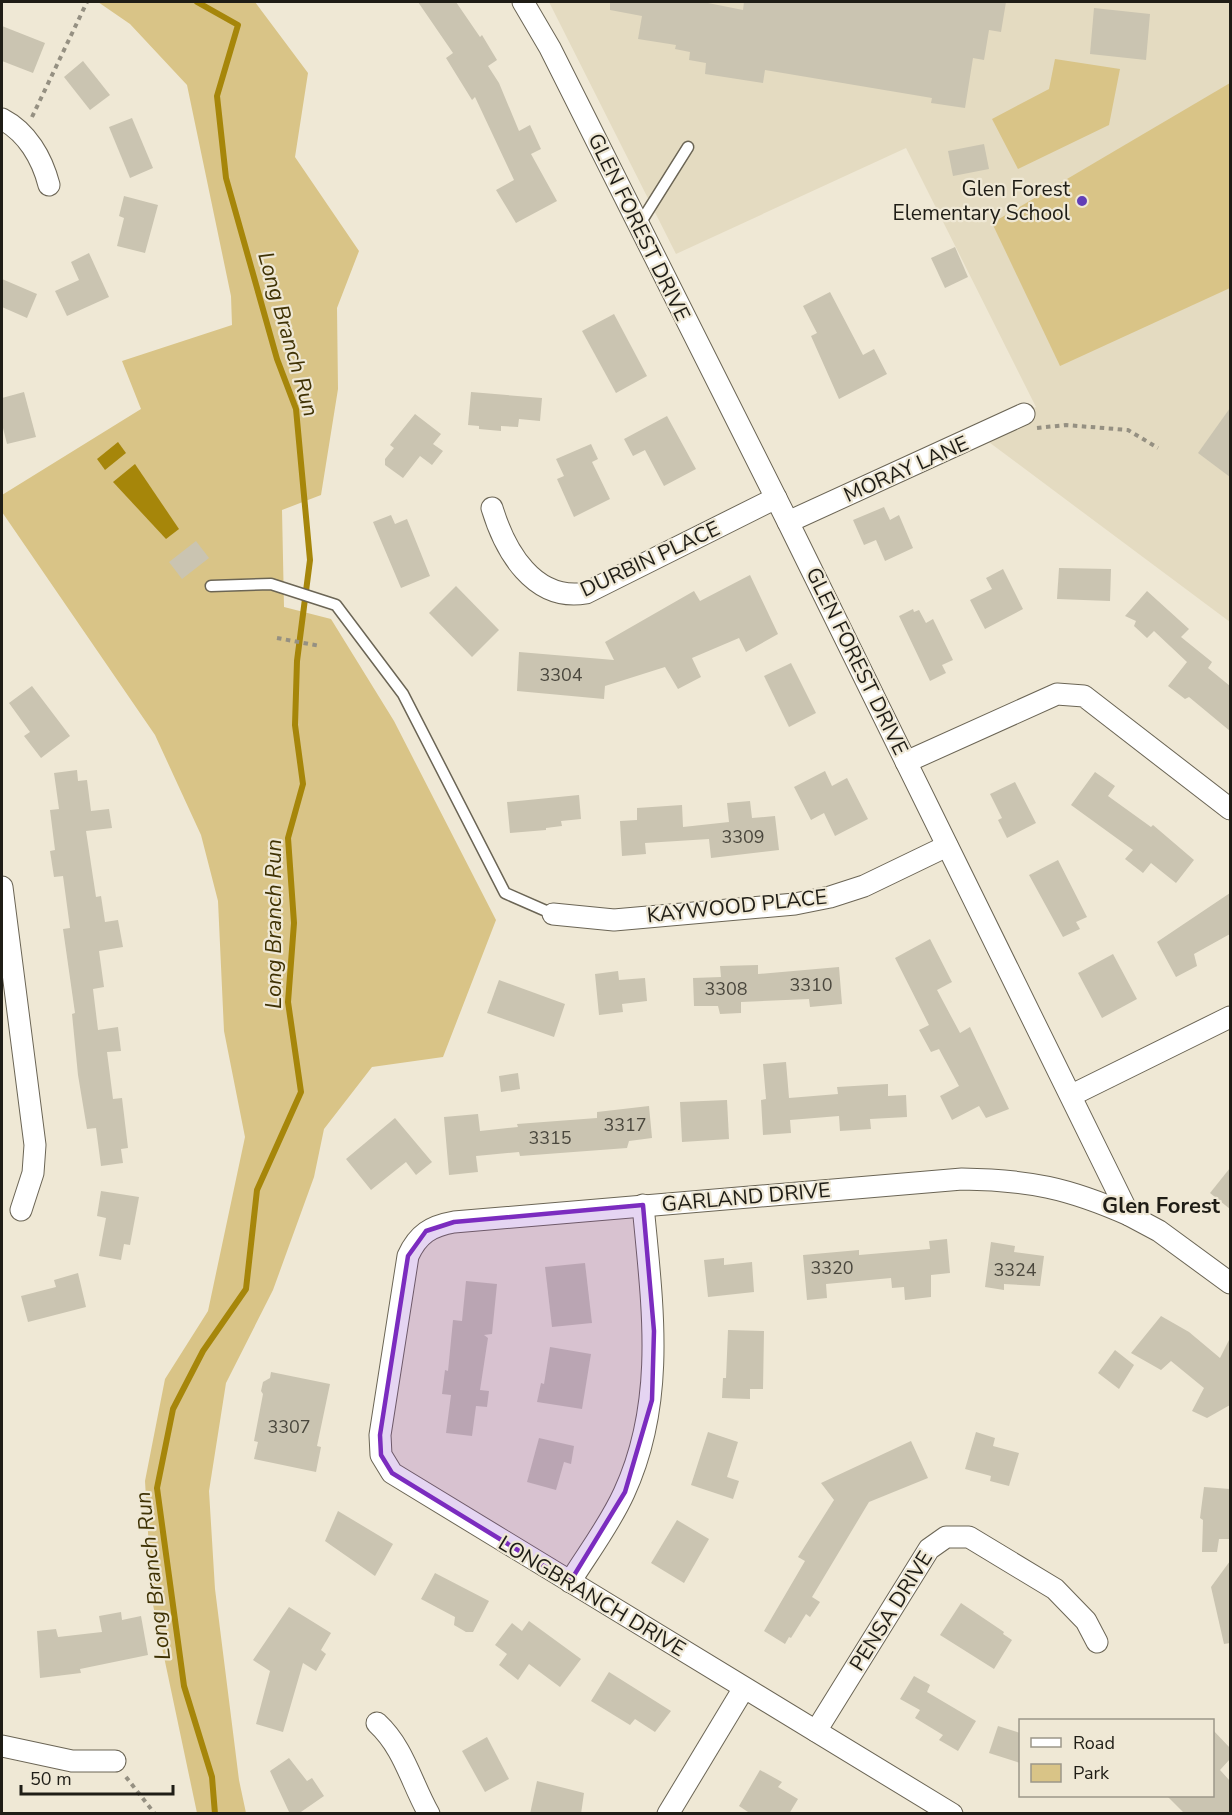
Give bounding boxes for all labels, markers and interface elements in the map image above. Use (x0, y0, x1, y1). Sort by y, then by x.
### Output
street label: GLEN FOREST DRIVE (581, 128, 697, 326)
place label: Glen Forest Elementary School (892, 175, 1071, 227)
marker: Glen Forest Elementary School (1075, 194, 1089, 208)
water label: Long Branch Run (250, 249, 326, 420)
street label: MORAY LANE (839, 429, 973, 509)
street label: DURBIN PLACE (576, 514, 724, 604)
street label: GLEN FOREST DRIVE (799, 562, 915, 760)
house number: 3304 (539, 663, 583, 687)
house number: 3309 (721, 825, 765, 849)
water label: Long Branch Run (259, 839, 289, 1009)
street label: KAYWOOD PLACE (646, 883, 828, 929)
house number: 3310 (789, 973, 833, 997)
house number: 3308 (704, 977, 748, 1001)
house number: 3317 (603, 1113, 647, 1137)
house number: 3315 (528, 1126, 572, 1150)
street label: GARLAND DRIVE (661, 1176, 831, 1218)
district label: Glen Forest (1102, 1191, 1221, 1221)
house number: 3320 (810, 1256, 854, 1280)
house number: 3324 (993, 1258, 1037, 1282)
house number: 3307 (267, 1415, 311, 1439)
water label: Long Branch Run (128, 1490, 178, 1662)
street label: LONGBRANCH DRIVE (493, 1529, 691, 1663)
street label: PENSA DRIVE (843, 1546, 939, 1676)
legend (1019, 1719, 1214, 1797)
text: Road (1073, 1731, 1115, 1755)
scale bar (21, 1758, 172, 1796)
text: Park (1073, 1761, 1110, 1785)
text: 50 m (30, 1767, 72, 1791)

